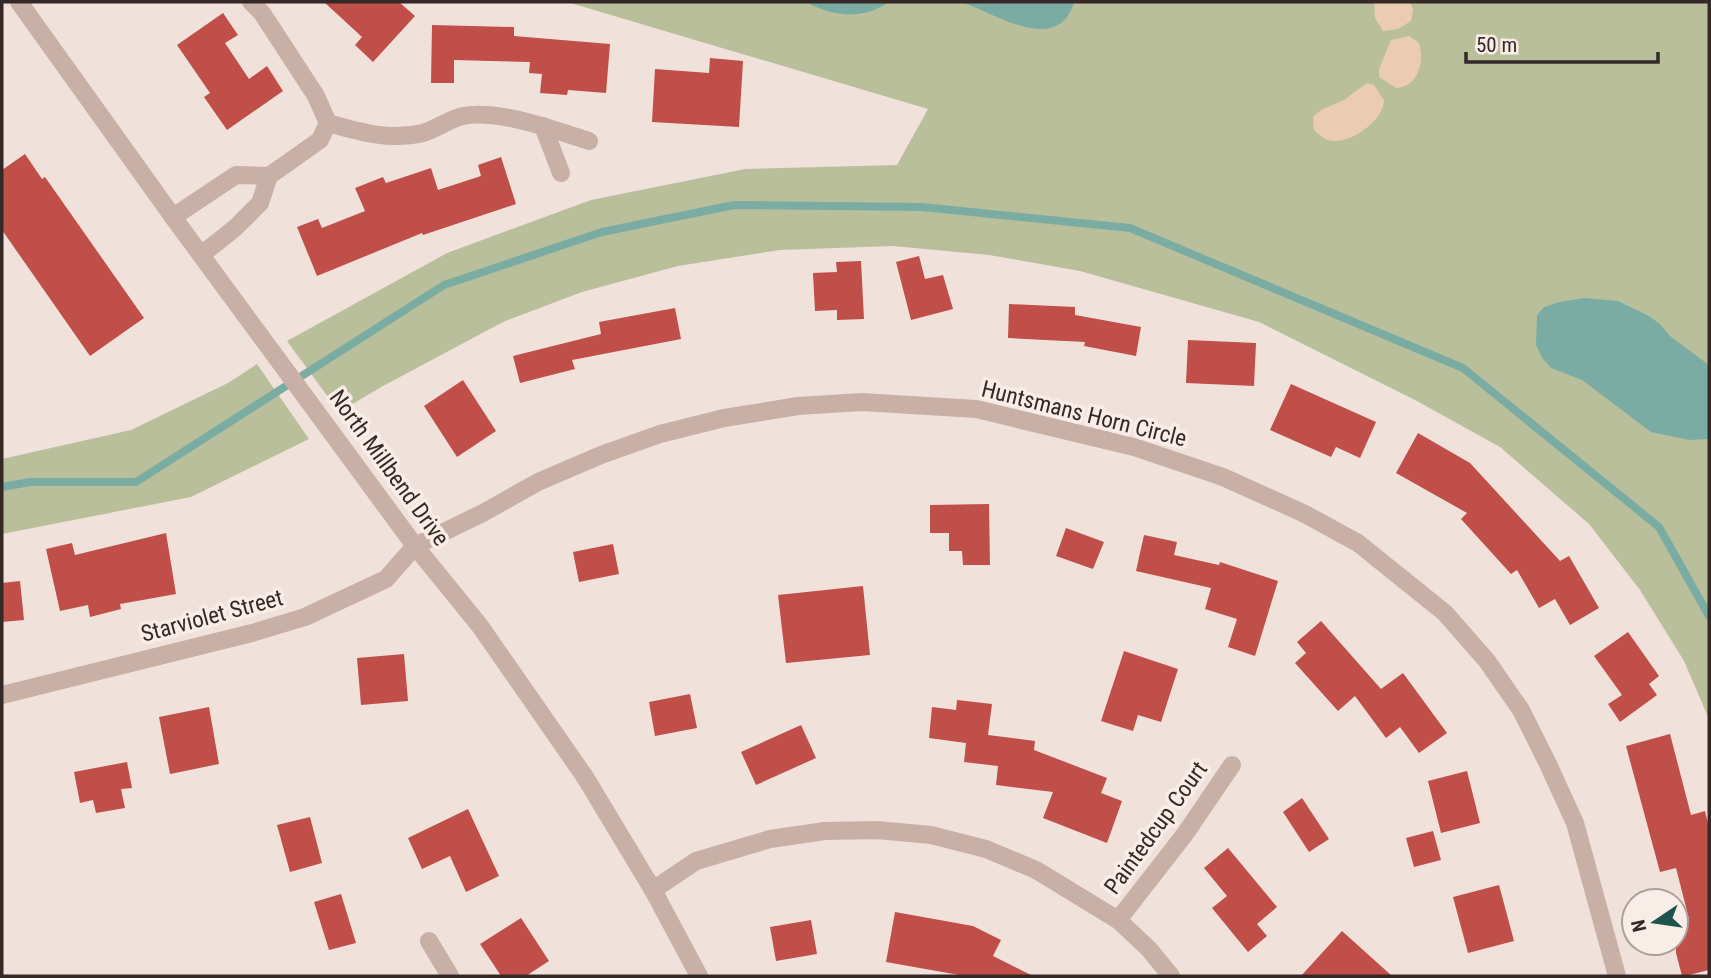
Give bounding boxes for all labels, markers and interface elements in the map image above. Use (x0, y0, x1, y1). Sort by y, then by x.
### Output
scale bar (1466, 21, 1658, 65)
text: 50 m (1476, 33, 1517, 57)
street label: Huntsmans Horn Circle (979, 375, 1189, 453)
street label: North Millbend Drive (324, 385, 454, 551)
street label: Starviolet Street (138, 584, 286, 648)
street label: Paintedcup Court (1099, 756, 1213, 900)
north arrow (1620, 887, 1690, 957)
text: N (1626, 917, 1651, 934)

